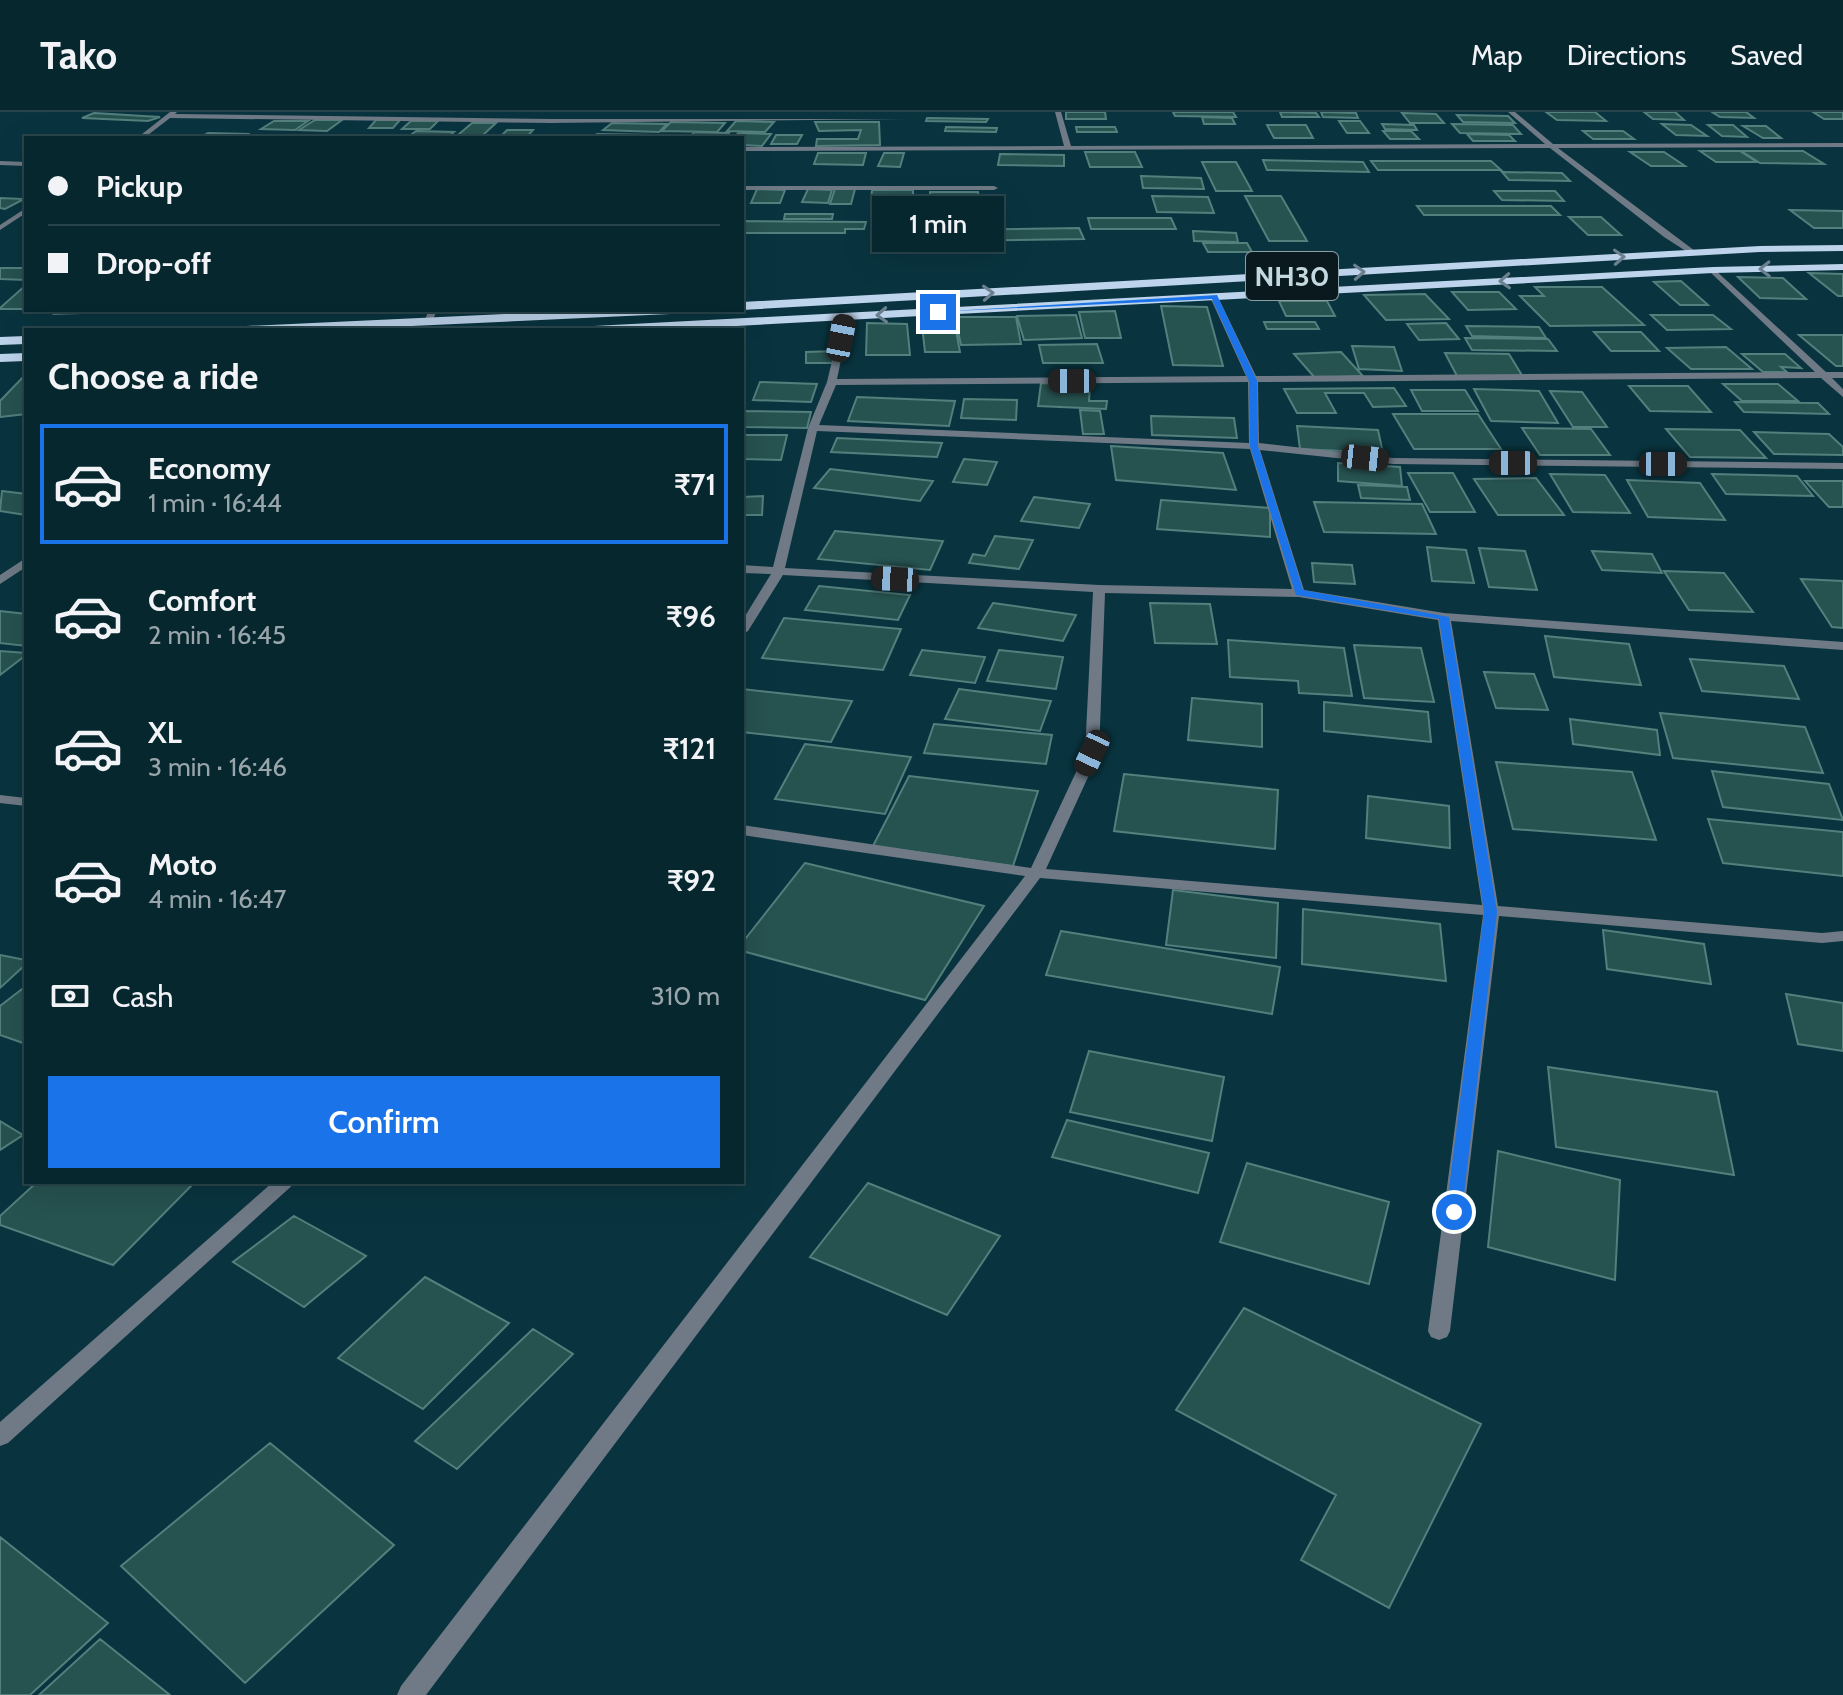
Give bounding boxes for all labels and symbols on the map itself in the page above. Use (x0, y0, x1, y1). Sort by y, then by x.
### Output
callout: 1 min (872, 196, 1004, 252)
one-way arrow (1613, 249, 1626, 266)
road number: NH30 (1246, 252, 1338, 300)
one-way arrow (1758, 260, 1771, 277)
one-way arrow (1353, 264, 1366, 281)
one-way arrow (1498, 273, 1511, 290)
one-way arrow (982, 285, 995, 302)
route end (920, 294, 956, 330)
one-way arrow (875, 306, 888, 323)
car (825, 312, 857, 364)
car (1048, 369, 1096, 393)
car (1340, 444, 1390, 472)
car (1489, 451, 1537, 475)
car (1639, 452, 1687, 476)
car (870, 566, 920, 592)
car (1071, 726, 1113, 780)
route start (1436, 1194, 1472, 1230)

